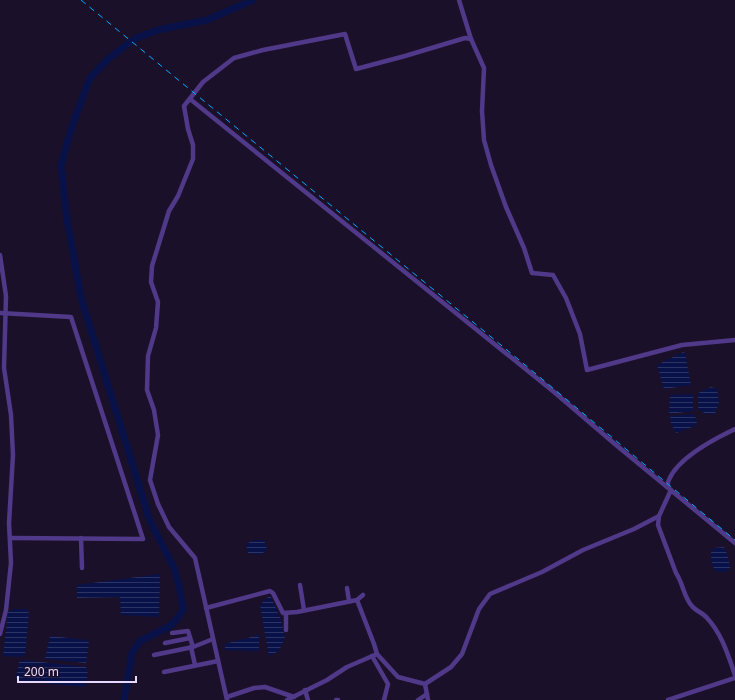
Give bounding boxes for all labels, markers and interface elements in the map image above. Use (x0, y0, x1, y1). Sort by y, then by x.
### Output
scale bar (18, 658, 136, 684)
text: 200 m (24, 663, 59, 680)

